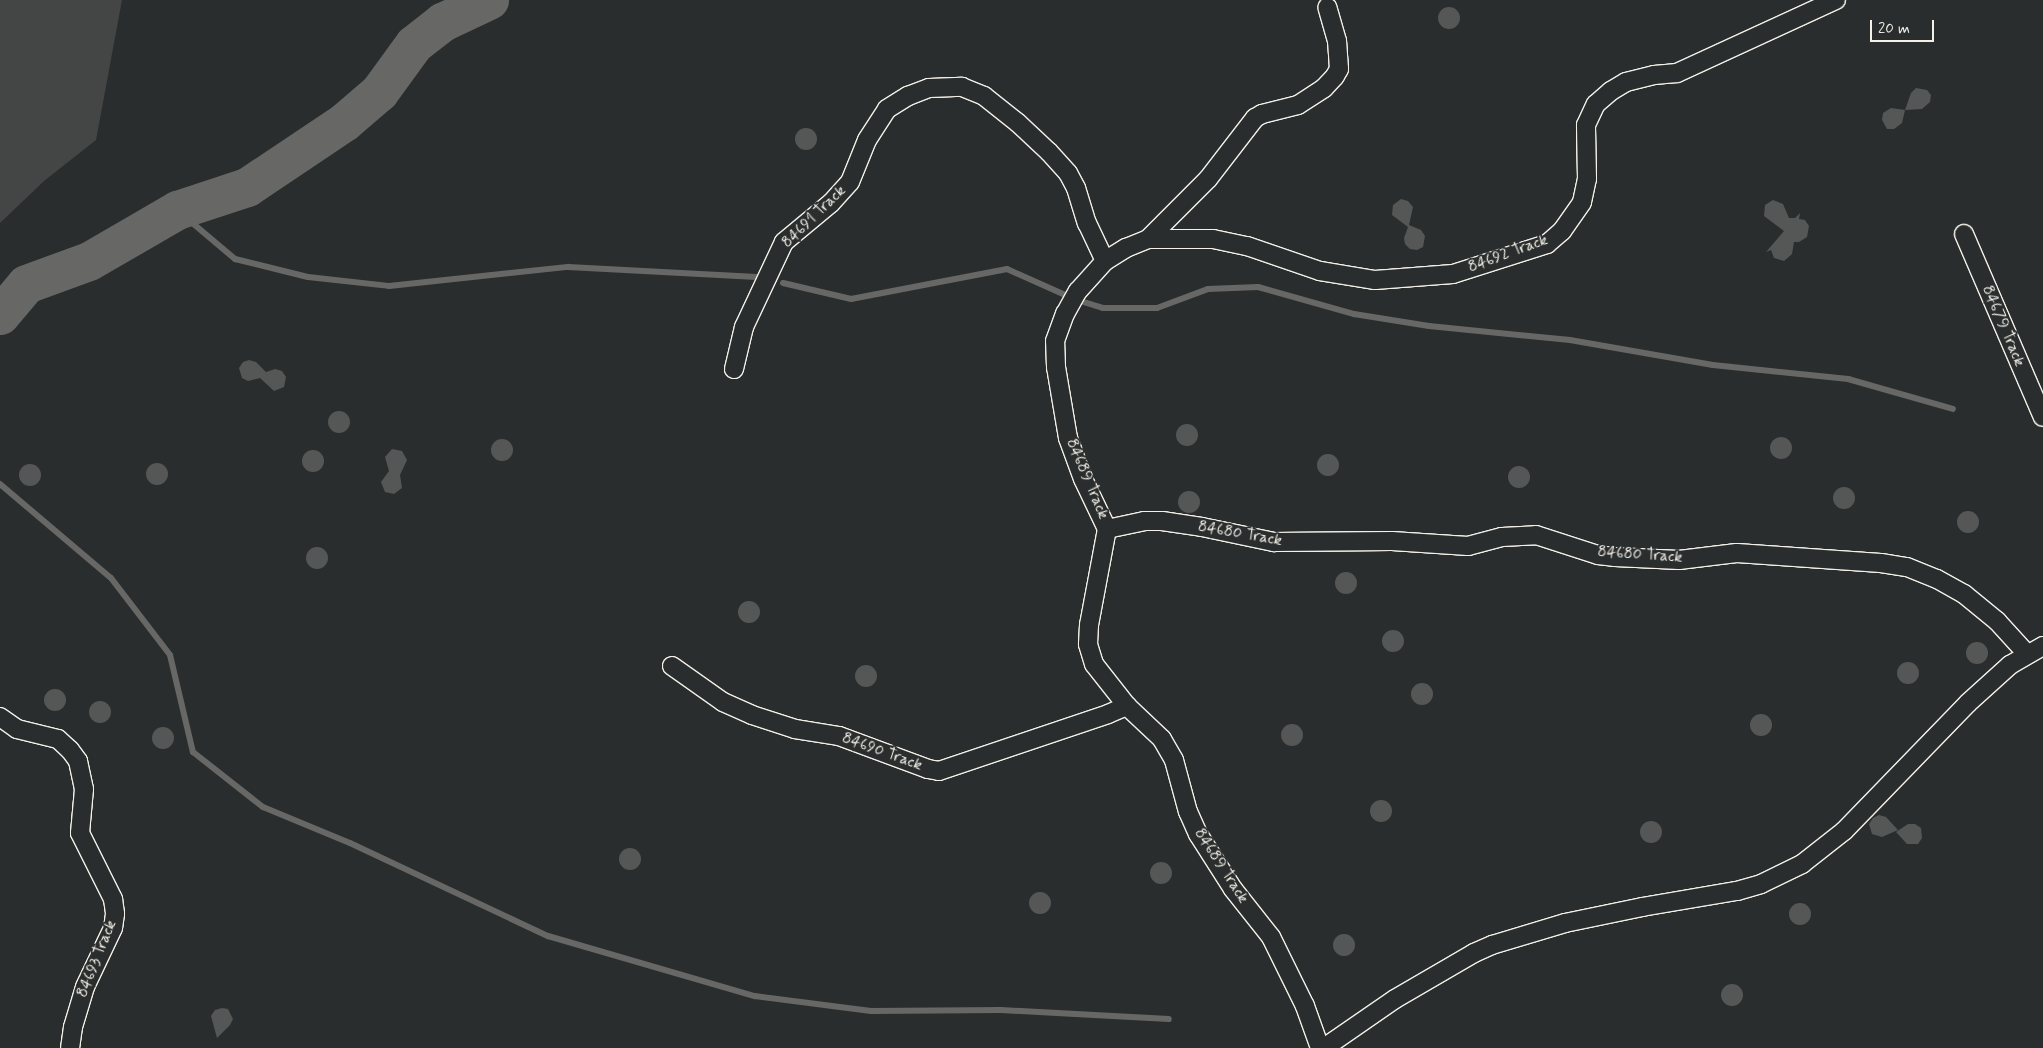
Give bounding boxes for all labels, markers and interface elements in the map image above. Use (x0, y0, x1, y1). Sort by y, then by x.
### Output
scale bar (1873, 10, 1937, 42)
text: 20 m (1878, 19, 1910, 39)
street label: 84691 Track (778, 182, 850, 252)
street label: 84692 Track (1466, 231, 1550, 277)
street label: 84679 Track (1977, 283, 2029, 369)
street label: 84689 Track (1061, 436, 1113, 522)
street label: 84680 Track (1196, 517, 1284, 551)
street label: 84680 Track (1597, 542, 1683, 568)
street label: 84690 Track (839, 729, 925, 775)
street label: 84689 Track (1190, 825, 1252, 907)
street label: 84693 Track (73, 918, 121, 1000)

